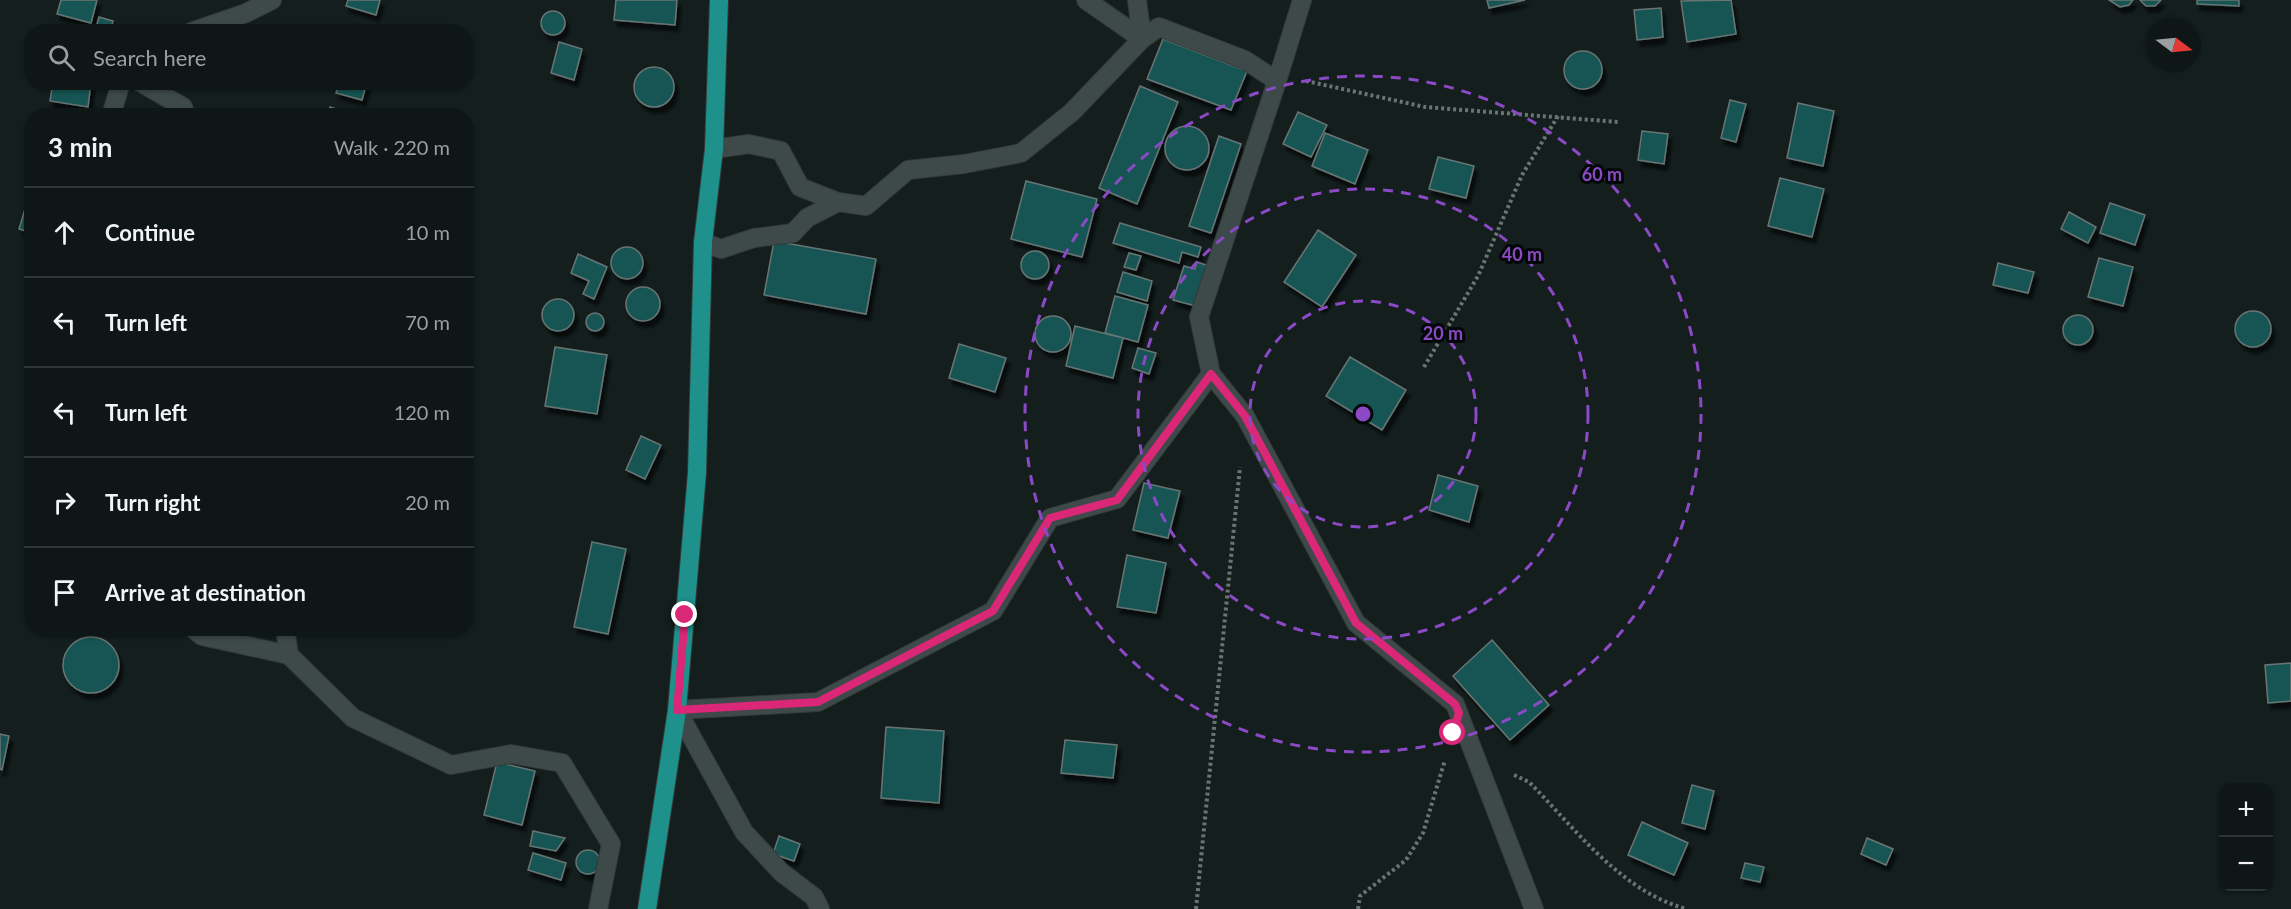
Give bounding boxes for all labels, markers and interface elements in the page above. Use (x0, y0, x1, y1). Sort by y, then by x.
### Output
north arrow (2147, 18, 2201, 72)
search box (24, 24, 474, 90)
icon: search (45, 41, 78, 74)
text: Search here (93, 44, 206, 71)
text: 3 min (48, 131, 112, 163)
text: Walk · 220 m (334, 135, 450, 159)
text: 60 m (1582, 163, 1622, 185)
icon: ahead (48, 216, 81, 249)
text: Continue (105, 219, 195, 246)
text: 10 m (405, 220, 450, 244)
text: 40 m (1502, 243, 1542, 265)
icon: left (48, 306, 81, 339)
text: Turn left (105, 309, 187, 336)
text: 70 m (405, 310, 450, 334)
text: 20 m (1423, 322, 1463, 344)
icon: left (48, 396, 81, 429)
text: Turn left (105, 399, 187, 426)
text: 120 m (394, 400, 450, 424)
centre of rings (1353, 404, 1373, 424)
icon: right (48, 486, 81, 519)
text: Turn right (105, 489, 200, 516)
text: 20 m (405, 490, 450, 514)
icon: arrive (48, 576, 81, 609)
text: Arrive at destination (105, 579, 306, 606)
route end (671, 601, 697, 627)
route start (1439, 719, 1465, 745)
map controls (2219, 783, 2273, 891)
button: + (2219, 783, 2273, 837)
button: − (2219, 837, 2273, 891)

